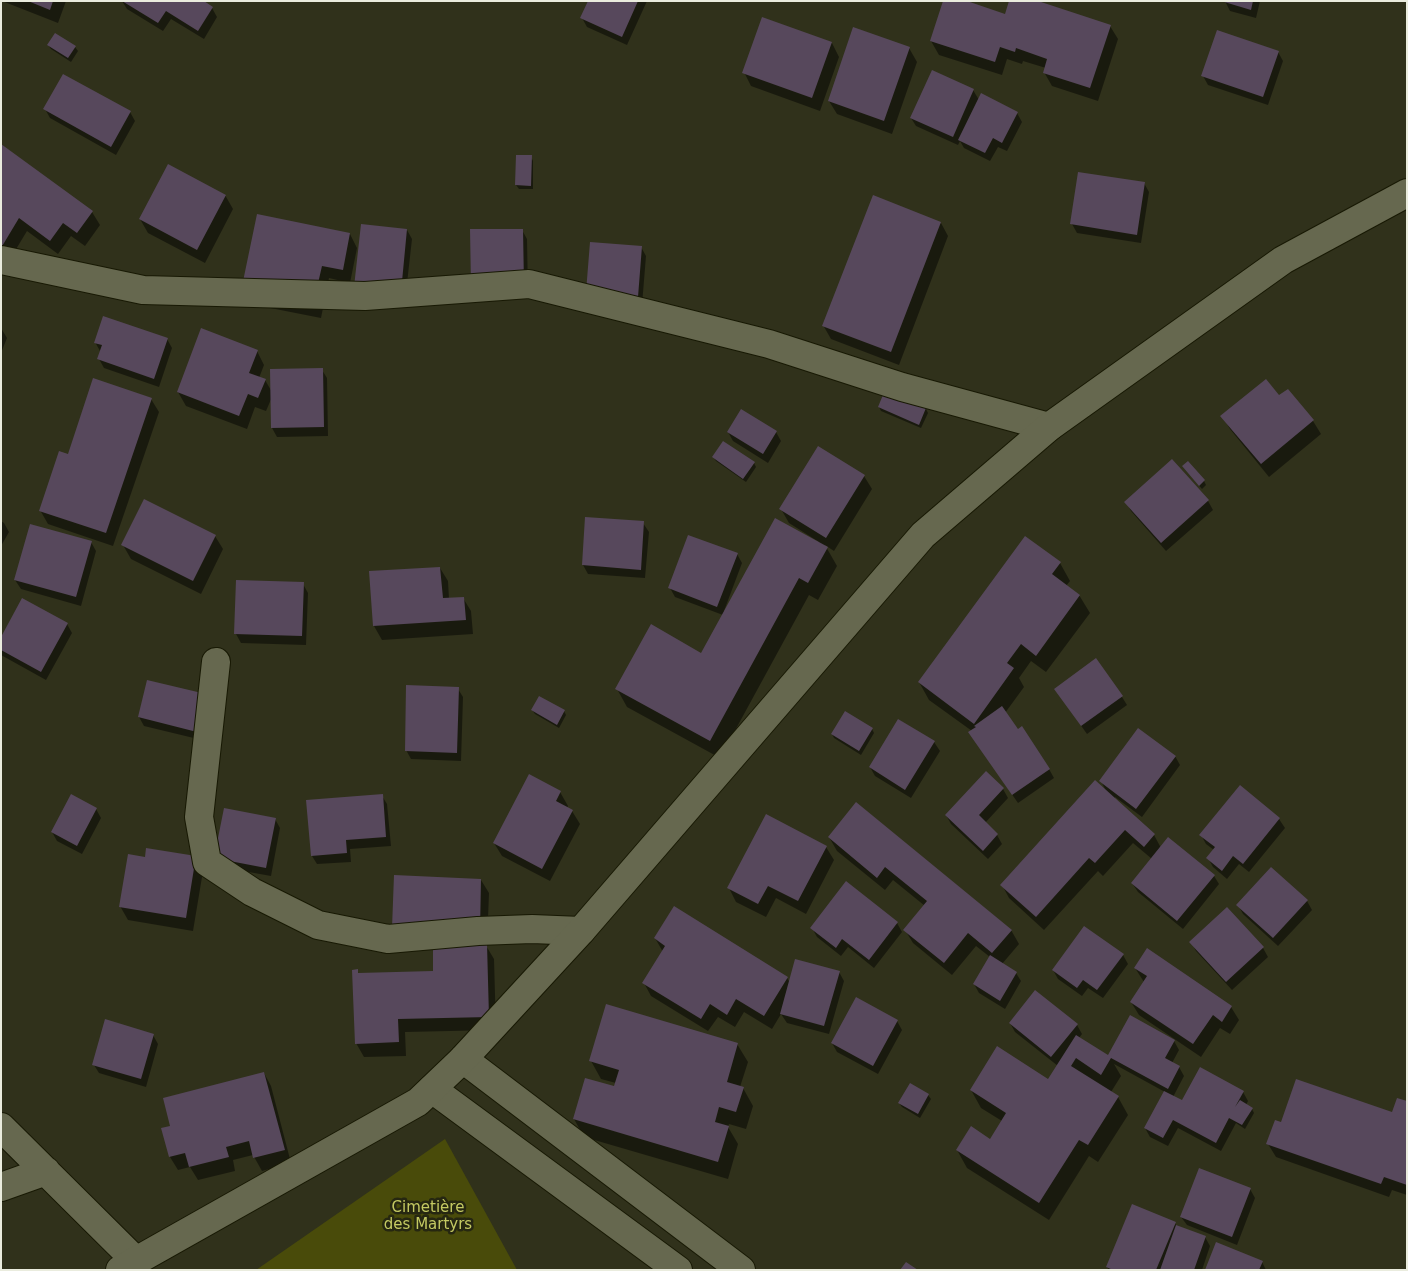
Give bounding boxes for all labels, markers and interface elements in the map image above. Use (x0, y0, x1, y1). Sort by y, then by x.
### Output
park label: Cimetière des Martyrs (384, 1199, 472, 1234)

